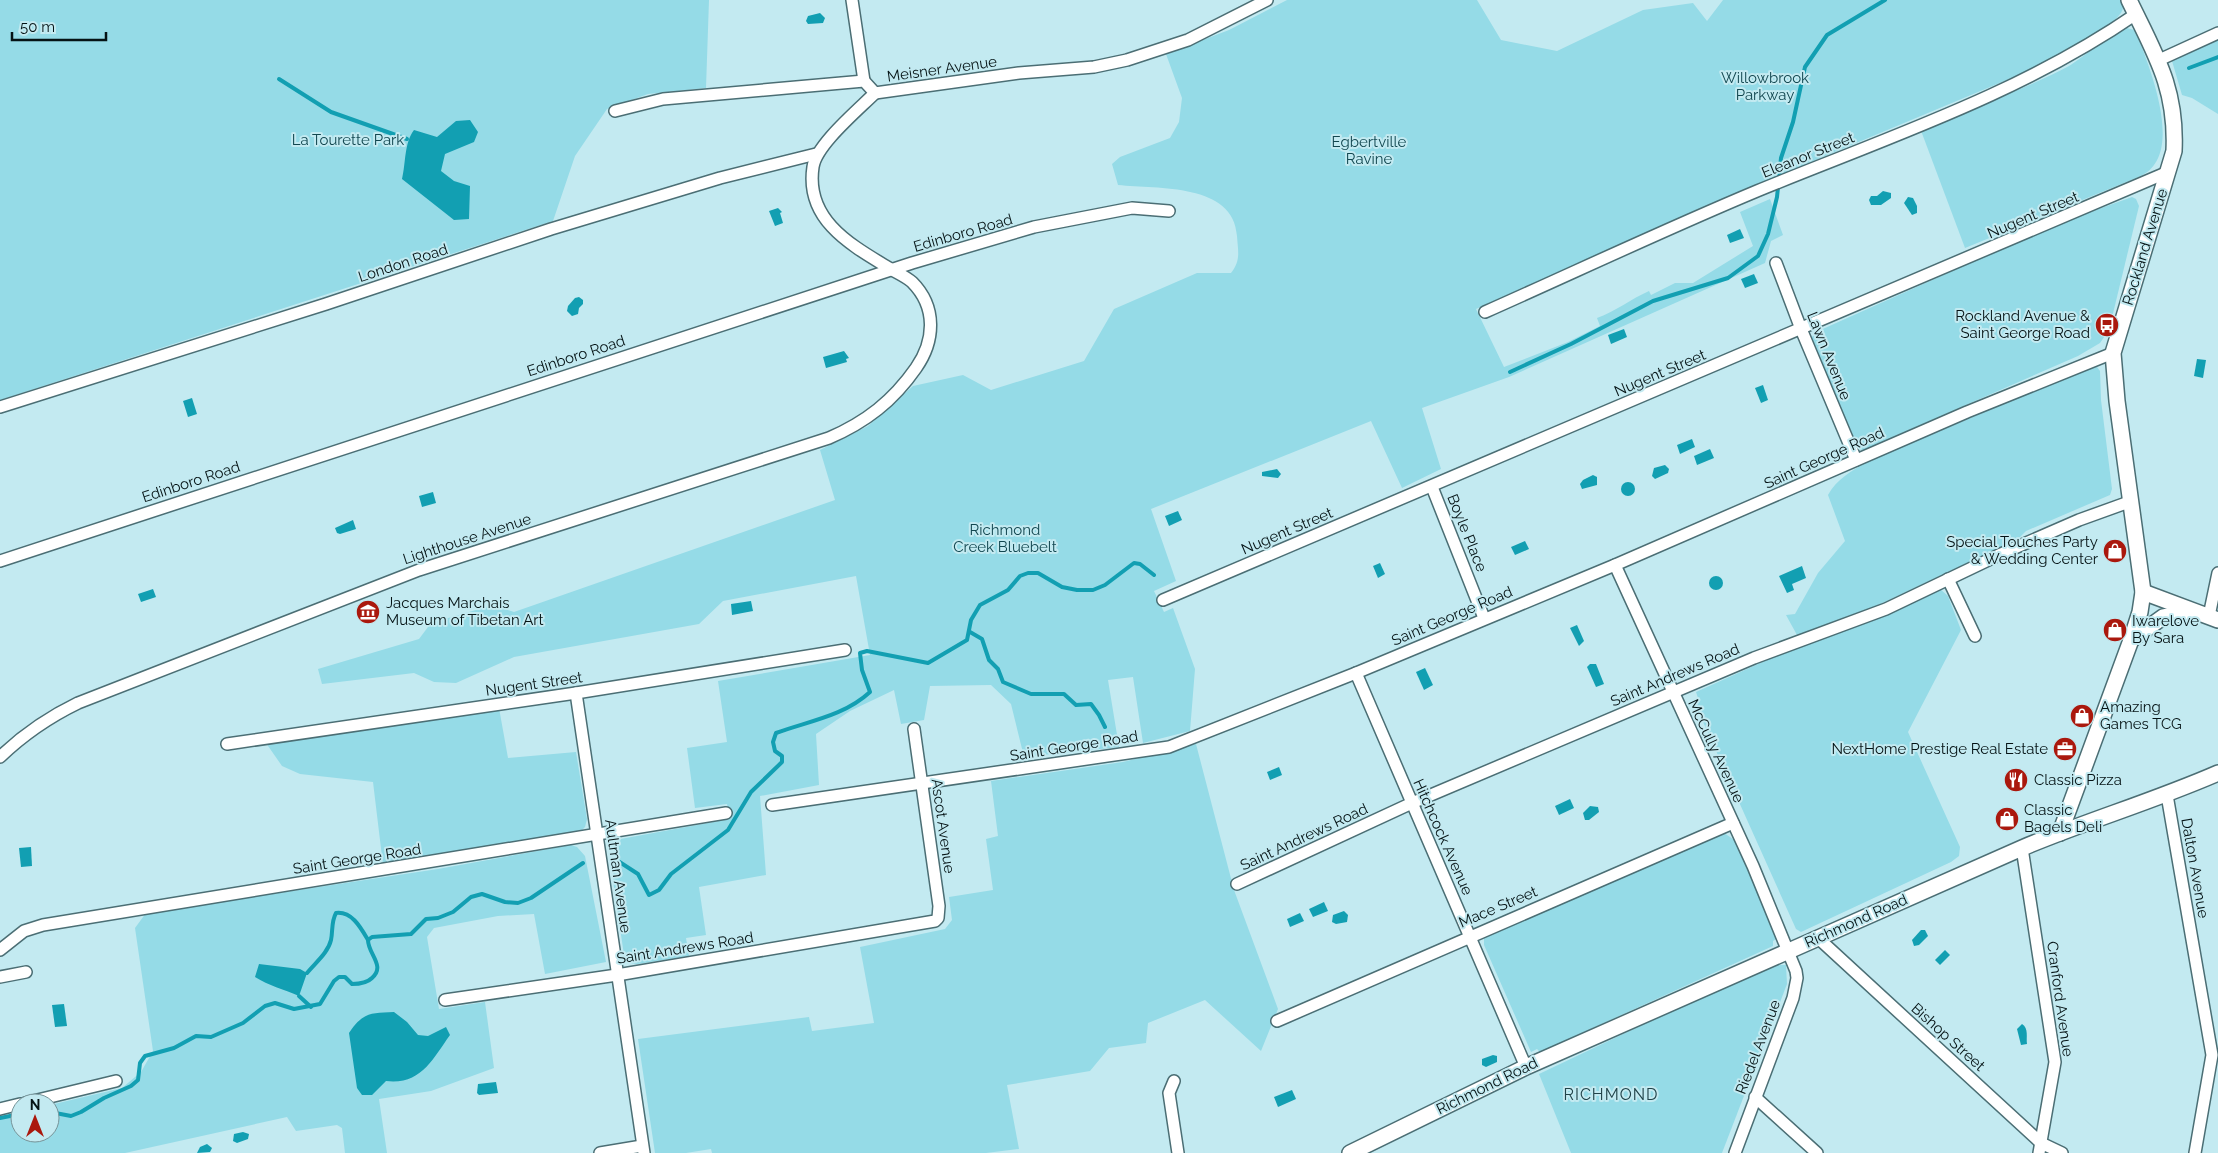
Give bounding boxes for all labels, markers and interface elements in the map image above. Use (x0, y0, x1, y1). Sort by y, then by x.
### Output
scale bar (12, 10, 106, 42)
text: 50 m (20, 18, 55, 36)
street label: Meisner Avenue (886, 52, 998, 86)
park label: Willowbrook Parkway (1721, 69, 1809, 104)
street label: Eleanor Street (1759, 128, 1857, 182)
park label: La Tourette Park (292, 131, 404, 149)
park label: Egbertville Ravine (1332, 133, 1407, 168)
street label: Rockland Avenue (2119, 186, 2171, 307)
street label: Nugent Street (1985, 188, 2081, 242)
street label: Edinboro Road (911, 210, 1015, 256)
street label: London Road (356, 240, 450, 286)
place label: Rockland Avenue & Saint George Road (1955, 307, 2090, 342)
street label: Lawn Avenue (1803, 309, 1855, 403)
bus stop icon: Rockland Avenue & Saint George Road (2094, 312, 2120, 338)
street label: Edinboro Road (525, 332, 627, 380)
street label: Nugent Street (1612, 346, 1708, 400)
street label: Saint George Road (1761, 423, 1887, 493)
street label: Edinboro Road (140, 458, 242, 506)
street label: Boyle Place (1443, 492, 1491, 575)
street label: Nugent Street (1239, 504, 1335, 558)
street label: Lighthouse Avenue (401, 510, 533, 568)
park label: Richmond Creek Bluebelt (953, 521, 1057, 556)
place label: Special Touches Party & Wedding Center (1946, 533, 2099, 568)
shop icon: Special Touches Party & Wedding Center (2102, 538, 2128, 564)
street label: Saint George Road (1389, 582, 1515, 650)
place label: Jacques Marchais Museum of Tibetan Art (386, 594, 544, 629)
museum icon: Jacques Marchais Museum of Tibetan Art (355, 599, 381, 625)
place label: Iwarelove By Sara (2132, 612, 2199, 647)
shop icon: Iwarelove By Sara (2102, 617, 2128, 643)
street label: Saint Andrews Road (1608, 640, 1742, 710)
street label: Nugent Street (484, 668, 584, 700)
street label: McCully Avenue (1684, 696, 1748, 806)
place label: Amazing Games TCG (2100, 698, 2182, 733)
shop icon: Amazing Games TCG (2069, 703, 2095, 729)
street label: Saint George Road (1009, 727, 1139, 765)
office icon: NextHome Prestige Real Estate (2052, 736, 2078, 762)
place label: NextHome Prestige Real Estate (1831, 740, 2048, 758)
restaurant icon: Classic Pizza (2003, 767, 2029, 793)
place label: Classic Pizza (2034, 771, 2122, 789)
street label: Hitchcock Avenue (1409, 776, 1477, 898)
street label: Ascot Avenue (927, 778, 959, 875)
street label: Saint Andrews Road (1237, 800, 1371, 874)
place label: Classic Bagels Deli (2024, 801, 2102, 836)
shop icon: Classic Bagels Deli (1994, 806, 2020, 832)
street label: Dalton Avenue (2177, 816, 2213, 920)
street label: Aultman Avenue (601, 818, 635, 934)
street label: Saint George Road (292, 840, 422, 878)
street label: Mace Street (1456, 882, 1540, 932)
street label: Richmond Road (1802, 890, 1910, 952)
street label: Saint Andrews Road (615, 928, 755, 968)
street label: Cranford Avenue (2043, 940, 2077, 1058)
street label: Riedel Avenue (1732, 997, 1784, 1097)
street label: Bishop Street (1907, 999, 1989, 1075)
street label: Richmond Road (1433, 1054, 1541, 1118)
district label: RICHMOND (1563, 1085, 1659, 1104)
north arrow (10, 1093, 60, 1143)
text: N (30, 1097, 40, 1113)

